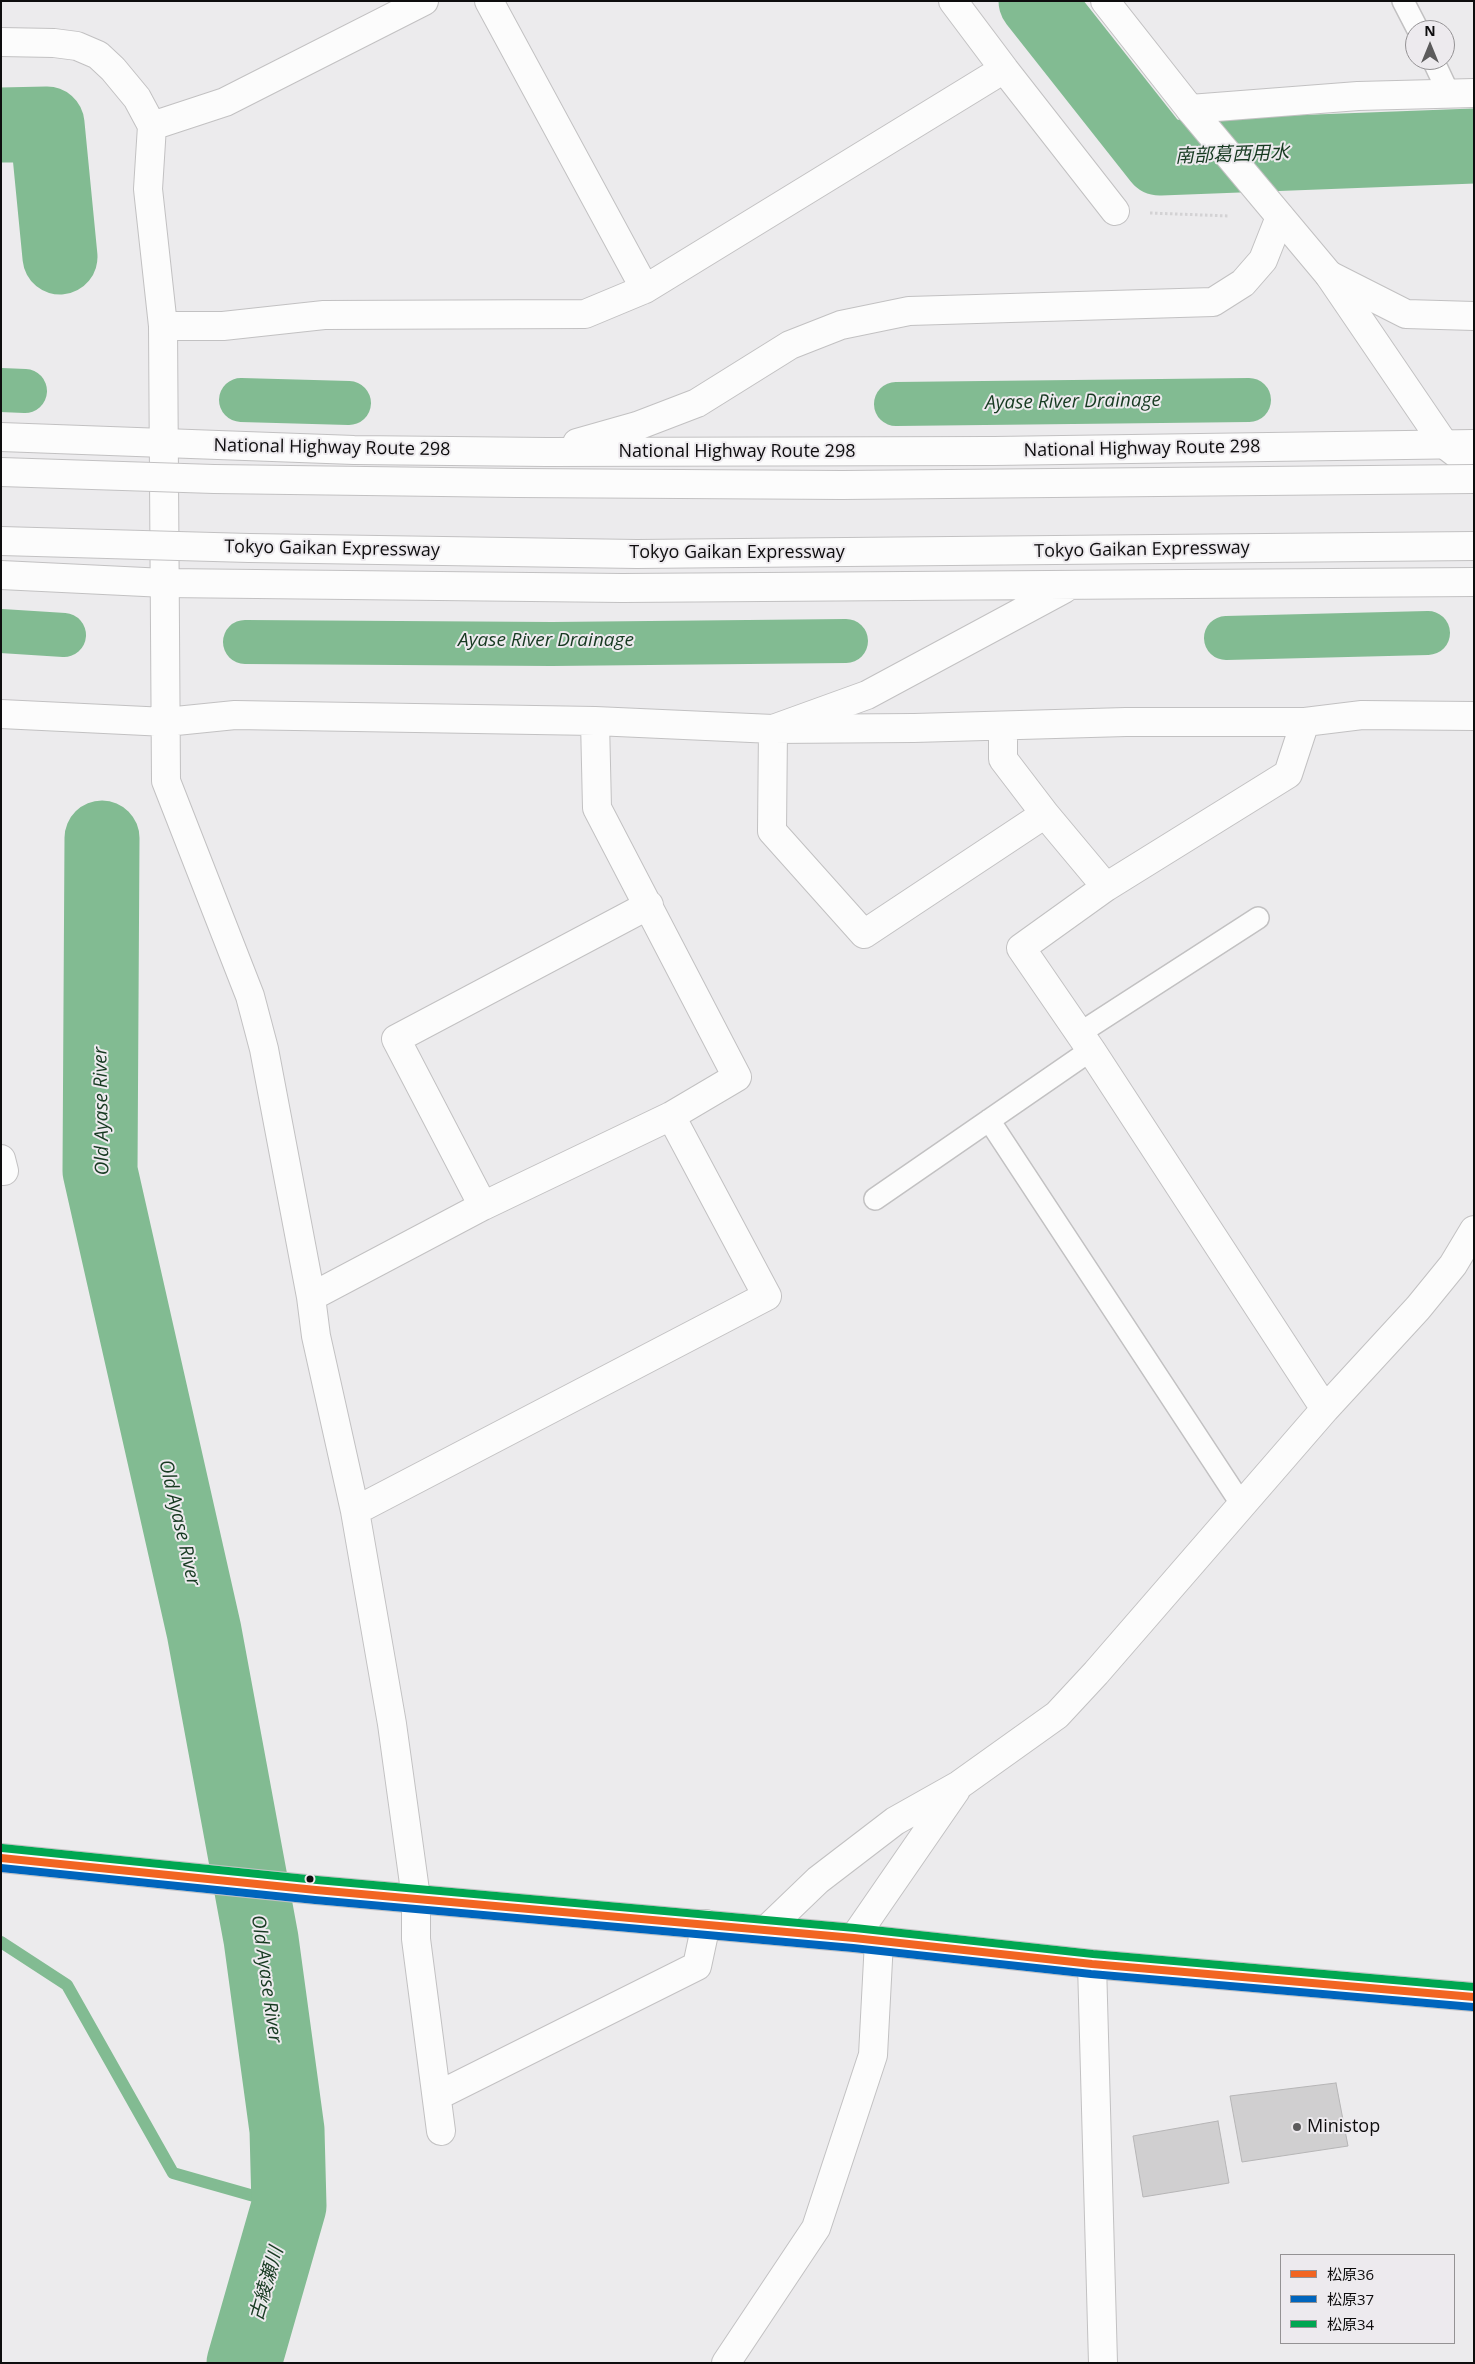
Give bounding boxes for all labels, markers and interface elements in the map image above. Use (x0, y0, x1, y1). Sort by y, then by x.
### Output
north arrow (1405, 20, 1455, 70)
text: N (1424, 21, 1436, 40)
water label: 南部葛西用水 (1175, 142, 1289, 168)
water label: Ayase River Drainage (985, 389, 1161, 415)
street label: National Highway Route 298 (213, 435, 451, 461)
street label: National Highway Route 298 (1023, 436, 1261, 462)
street label: National Highway Route 298 (619, 441, 855, 463)
street label: Tokyo Gaikan Expressway (224, 536, 440, 562)
street label: Tokyo Gaikan Expressway (1034, 537, 1250, 563)
street label: Tokyo Gaikan Expressway (629, 542, 845, 564)
water label: Ayase River Drainage (458, 630, 634, 652)
water label: Old Ayase River (89, 1047, 115, 1175)
water label: Old Ayase River (153, 1458, 205, 1588)
unlabelled marker (305, 1874, 315, 1884)
water label: Old Ayase River (246, 1914, 286, 2044)
place label: Ministop (1307, 2116, 1380, 2138)
marker: Ministop (1291, 2121, 1303, 2133)
water label: 古綾瀬川 (246, 2244, 288, 2324)
legend (1280, 2254, 1455, 2344)
text: 松原36 (1327, 2264, 1374, 2284)
text: 松原37 (1327, 2289, 1374, 2309)
text: 松原34 (1327, 2314, 1374, 2334)

